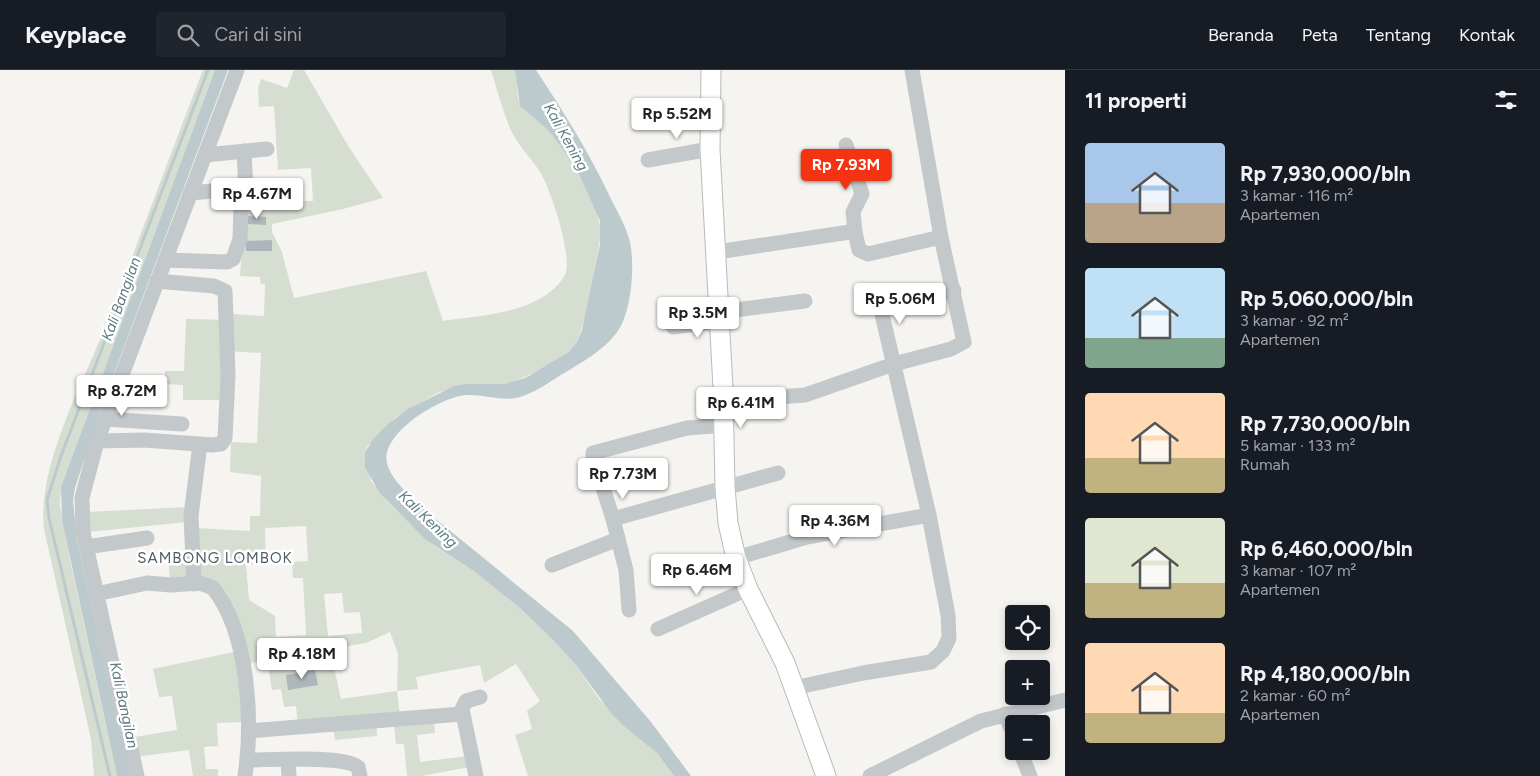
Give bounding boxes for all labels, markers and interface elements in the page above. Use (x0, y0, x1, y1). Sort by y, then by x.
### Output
search box (156, 12, 506, 57)
text: Keyplace (25, 20, 126, 49)
icon: search (174, 21, 202, 49)
text: Cari di sini (214, 23, 302, 46)
text: Beranda (1208, 24, 1274, 46)
text: Peta (1302, 24, 1338, 46)
text: Tentang (1366, 24, 1431, 46)
text: Kontak (1459, 24, 1515, 46)
icon: filters (1492, 86, 1520, 114)
text: 11 properti (1085, 88, 1187, 113)
pin: Rp 5.52M (625, 98, 729, 140)
water label: Kali Kening (540, 100, 592, 174)
text: Rp 5.52M (642, 104, 712, 123)
pin: Rp 7.93M (794, 148, 898, 191)
text: Rp 7.93M (812, 155, 880, 174)
text: Rp 7,930,000/bln (1240, 161, 1411, 186)
icon: home (1125, 163, 1185, 223)
pin: Rp 4.67M (205, 178, 309, 220)
text: Rp 4.67M (222, 184, 292, 203)
text: 3 kamar · 116 m² (1240, 186, 1353, 205)
text: Apartemen (1240, 205, 1320, 224)
water label: Kali Bangilan (98, 255, 144, 343)
pin: Rp 5.06M (848, 282, 952, 325)
text: Rp 5,060,000/bln (1240, 286, 1413, 311)
icon: home (1125, 288, 1185, 348)
text: Rp 5.06M (865, 289, 935, 308)
pin: Rp 3.5M (652, 296, 744, 339)
text: Rp 3.5M (668, 303, 728, 322)
text: 3 kamar · 92 m² (1240, 311, 1349, 330)
text: Apartemen (1240, 330, 1320, 349)
pin: Rp 8.72M (70, 374, 174, 417)
text: Rp 8.72M (87, 381, 157, 400)
pin: Rp 6.41M (689, 386, 793, 429)
text: Rp 6.41M (707, 393, 775, 412)
text: Rp 7,730,000/bln (1240, 411, 1410, 436)
icon: home (1125, 413, 1185, 473)
text: 5 kamar · 133 m² (1240, 436, 1355, 455)
text: Rumah (1240, 455, 1290, 474)
pin: Rp 7.73M (571, 458, 675, 500)
text: Rp 7.73M (589, 464, 657, 483)
water label: Kali Kening (395, 487, 461, 552)
pin: Rp 4.36M (783, 504, 887, 547)
text: Rp 4.36M (800, 511, 870, 530)
text: Rp 6,460,000/bln (1240, 536, 1413, 561)
icon: home (1125, 538, 1185, 598)
district label: SAMBONG LOMBOK (137, 549, 293, 567)
pin: Rp 6.46M (645, 554, 749, 596)
text: Rp 6.46M (662, 560, 732, 579)
text: 3 kamar · 107 m² (1240, 561, 1356, 580)
text: Apartemen (1240, 580, 1320, 599)
map controls (1005, 605, 1050, 760)
button: locate (1005, 605, 1050, 650)
pin: Rp 4.18M (250, 638, 354, 680)
text: Rp 4.18M (268, 644, 336, 663)
water label: Kali Bangilan (106, 660, 142, 750)
button: + (1005, 660, 1050, 705)
text: Rp 4,180,000/bln (1240, 661, 1410, 686)
icon: home (1125, 663, 1185, 723)
text: 2 kamar · 60 m² (1240, 686, 1350, 705)
text: Apartemen (1240, 705, 1320, 724)
button: − (1005, 715, 1050, 760)

